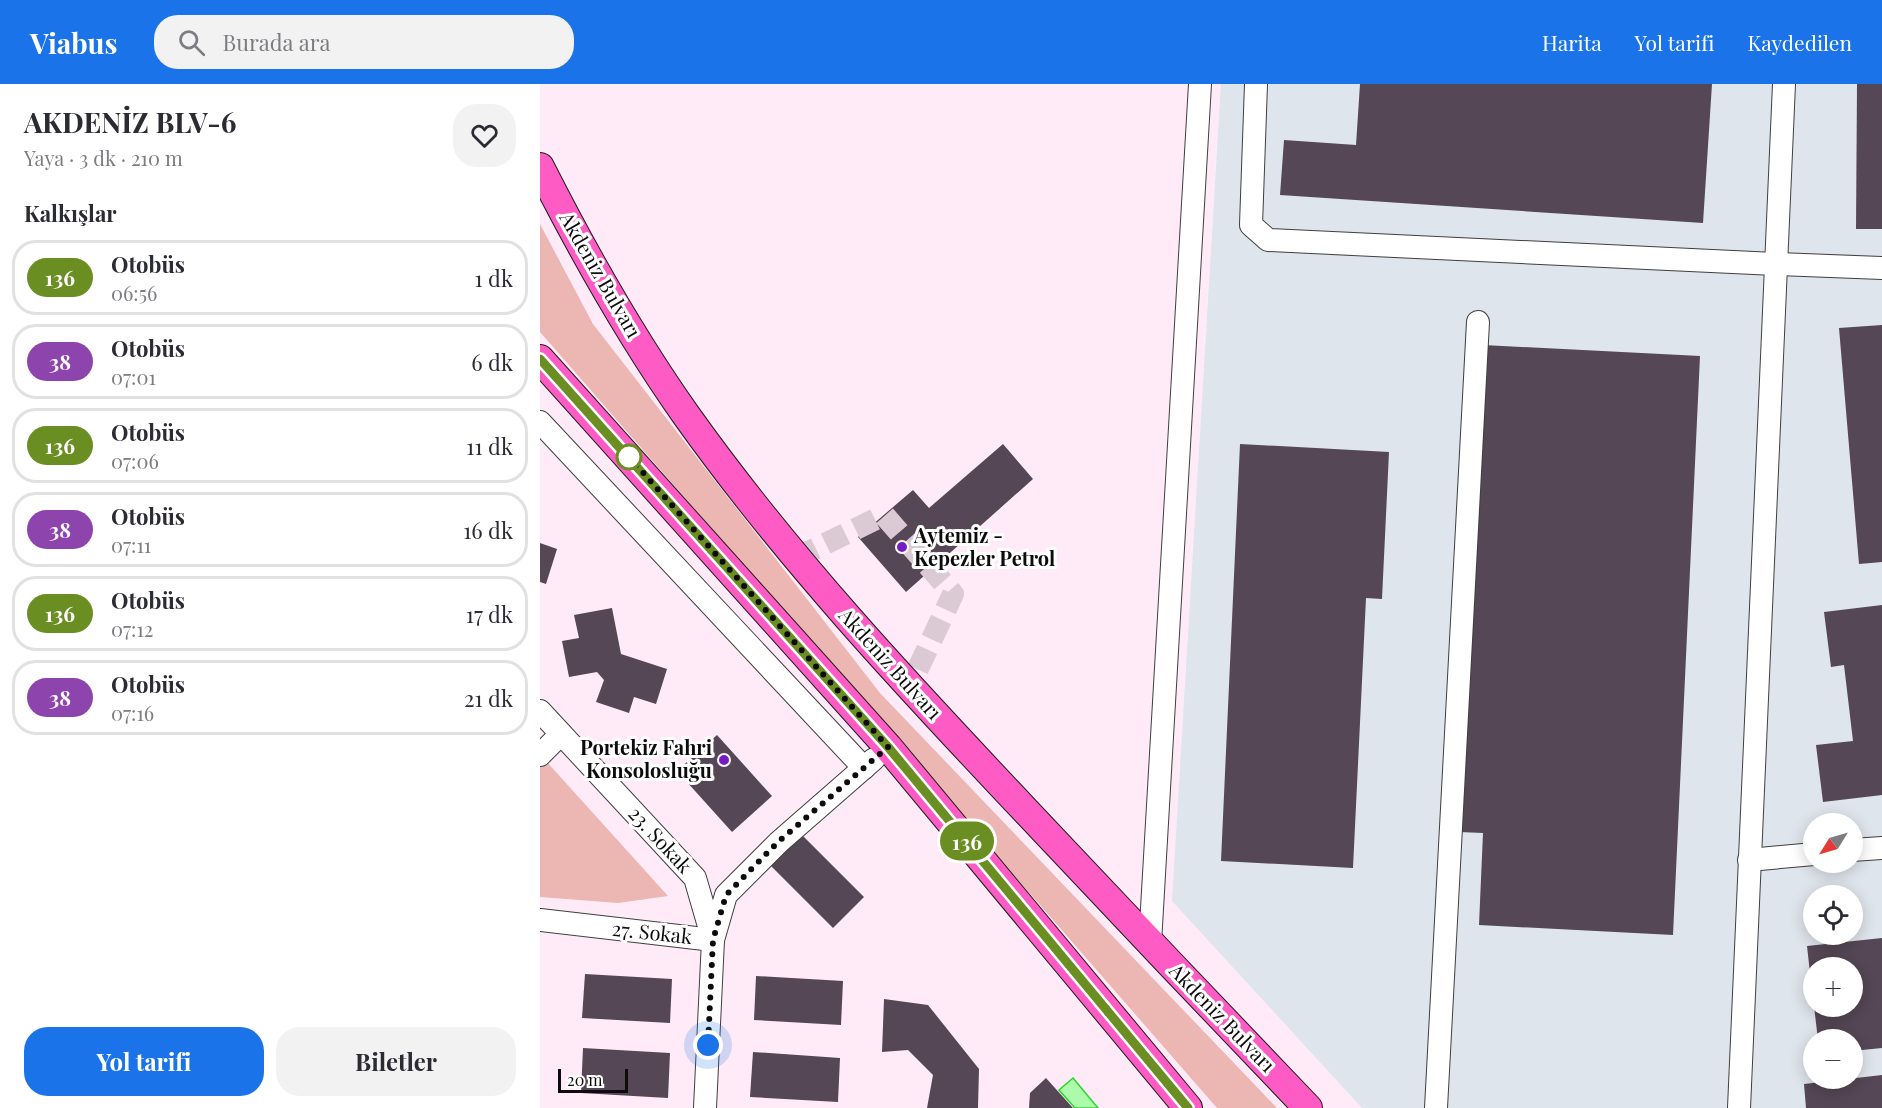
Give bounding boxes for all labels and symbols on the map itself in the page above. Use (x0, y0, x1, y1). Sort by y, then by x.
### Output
street label: Akdeniz Bulvarı (554, 205, 648, 342)
unlabelled marker (616, 444, 642, 470)
place label: Aytemiz - Kepezler Petrol (913, 521, 1055, 571)
marker: Aytemiz - Kepezler Petrol (895, 540, 909, 554)
street label: Akdeniz Bulvarı (833, 601, 948, 725)
place label: Portekiz Fahri Konsolosluğu (580, 733, 712, 783)
marker: Portekiz Fahri Konsolosluğu (717, 753, 731, 767)
street label: 23. Sokak (623, 800, 699, 878)
north arrow (1803, 813, 1863, 873)
line badge: 136 (932, 822, 1002, 861)
street label: 27. Sokak (611, 914, 694, 949)
street label: Akdeniz Bulvarı (1164, 956, 1282, 1077)
your location (693, 1030, 723, 1060)
scale bar (558, 1066, 628, 1094)

